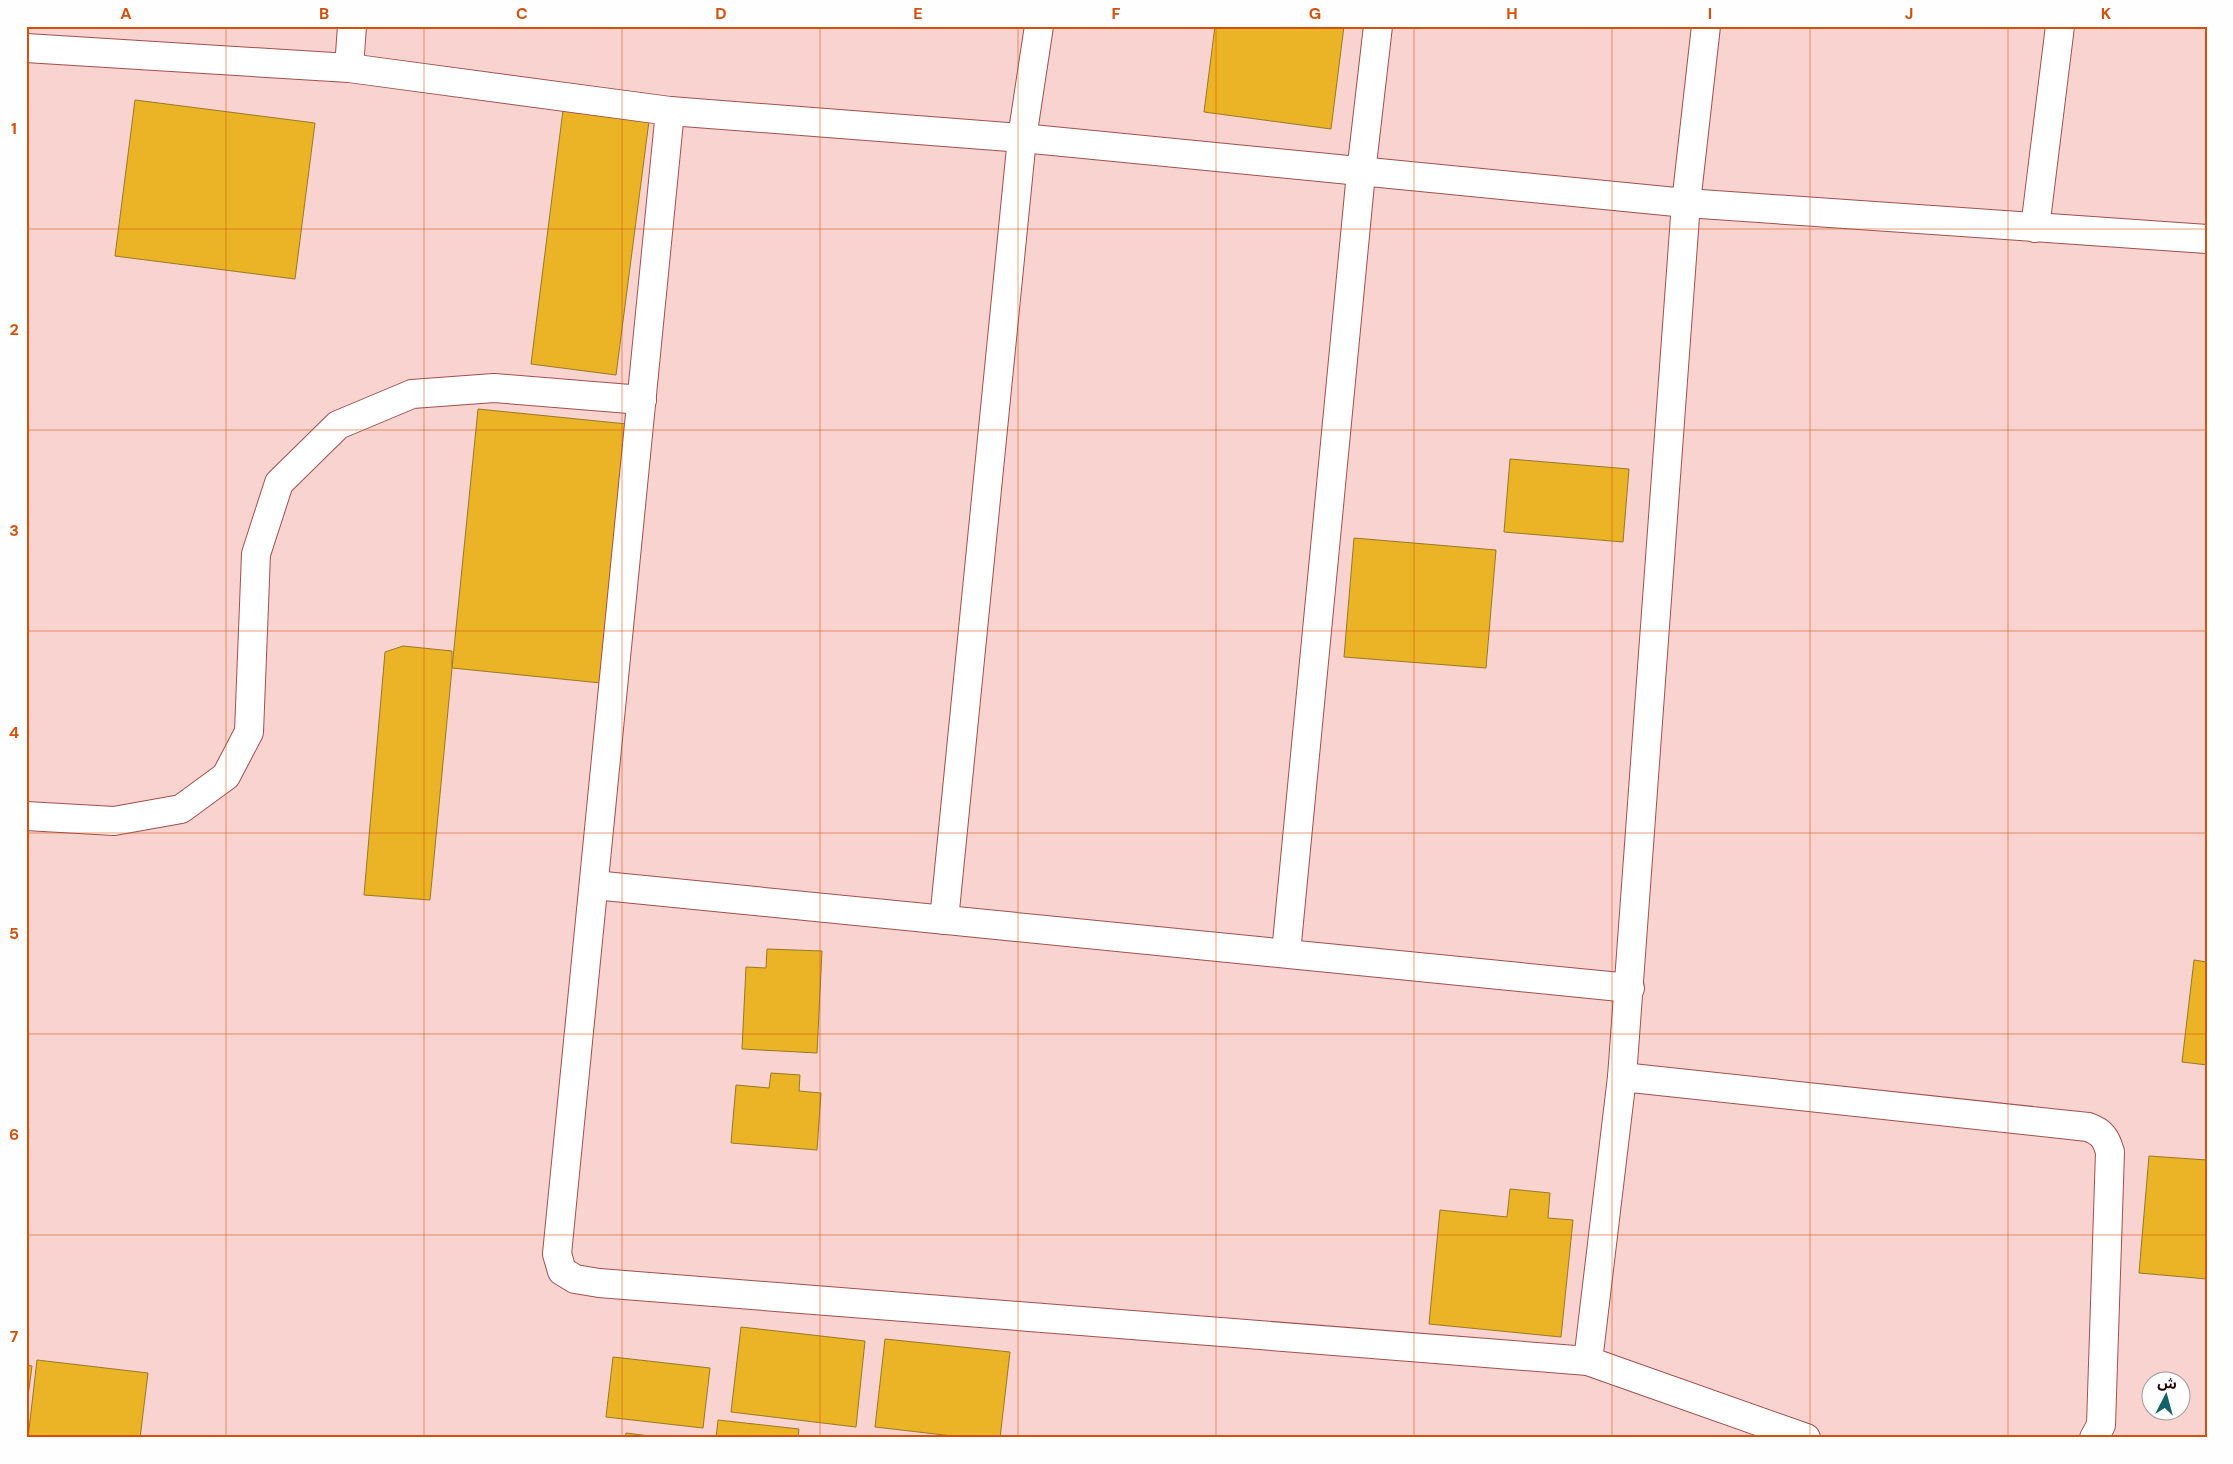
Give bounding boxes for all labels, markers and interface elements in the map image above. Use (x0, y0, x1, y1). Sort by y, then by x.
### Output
text: A (120, 3, 132, 24)
text: B (319, 3, 329, 24)
text: C (516, 3, 528, 24)
text: D (715, 3, 727, 24)
text: E (913, 3, 923, 24)
text: F (1112, 3, 1121, 24)
text: G (1309, 3, 1321, 24)
text: H (1506, 3, 1518, 24)
text: I (1708, 3, 1712, 24)
text: J (1905, 3, 1913, 24)
text: K (2101, 3, 2112, 24)
text: 1 (11, 118, 17, 139)
text: 2 (9, 319, 19, 340)
text: 3 (9, 520, 19, 541)
text: 4 (9, 722, 19, 743)
text: 5 (9, 923, 19, 944)
text: 6 (9, 1124, 19, 1145)
text: 7 (10, 1326, 19, 1347)
north arrow (2140, 1372, 2190, 1422)
text: ش (2157, 1373, 2178, 1393)

